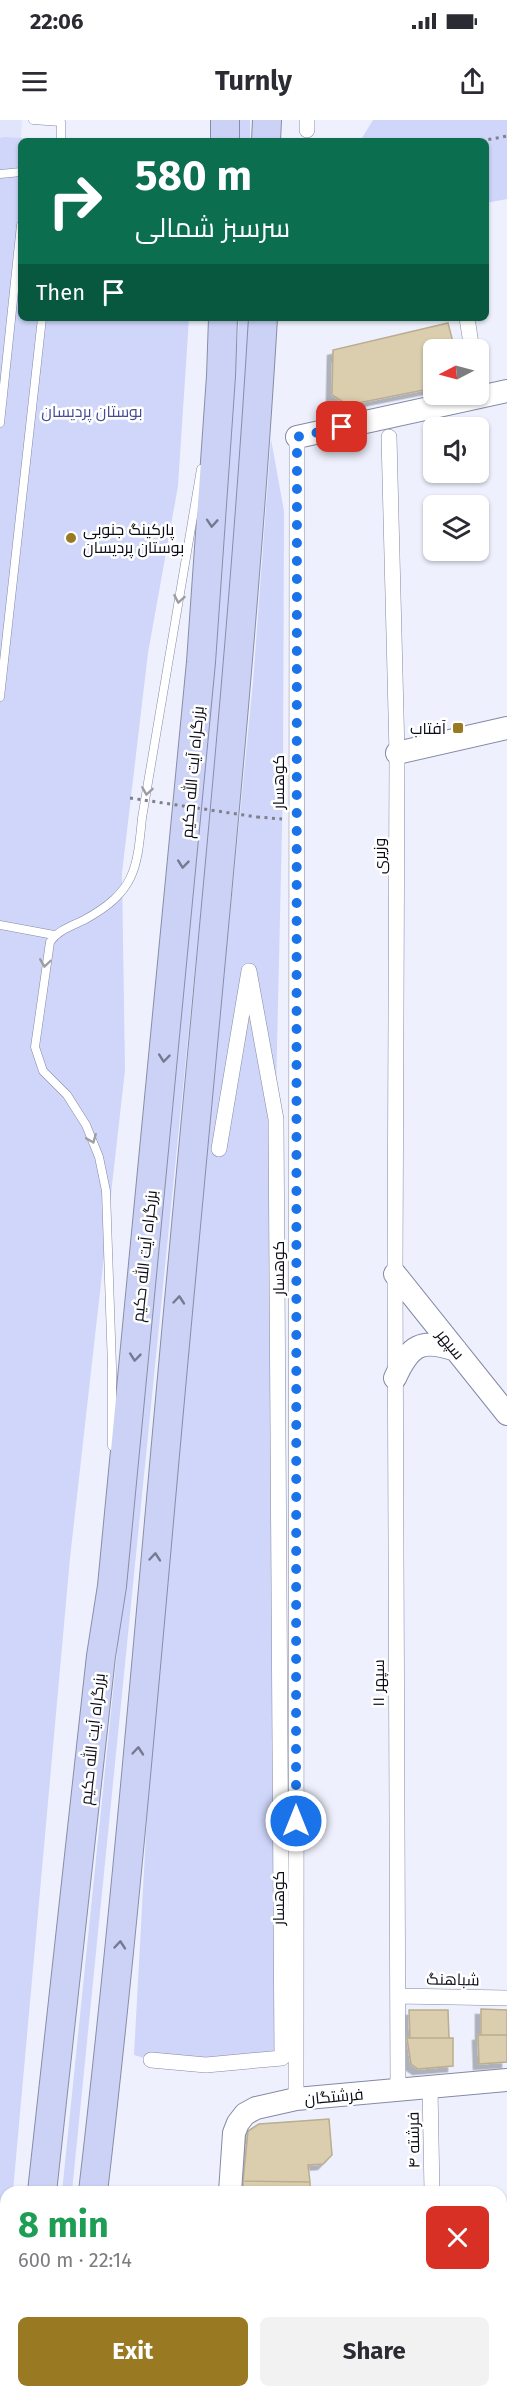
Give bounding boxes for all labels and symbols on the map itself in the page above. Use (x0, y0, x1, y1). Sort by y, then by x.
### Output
north arrow (423, 339, 489, 405)
pin (316, 401, 367, 452)
park label: بوستان پردیسان (41, 402, 143, 423)
one-way arrow (205, 519, 218, 528)
place label: پارکینگ جنوبی بوستان پردیسان (83, 520, 184, 559)
marker: پارکینگ جنوبی بوستان پردیسان (64, 531, 78, 545)
one-way arrow (173, 594, 186, 604)
street label: بزرگراه آیت الله حکیم (176, 705, 210, 839)
place label: آفتاب (410, 719, 447, 738)
marker: آفتاب (451, 721, 465, 735)
street label: کوهسار (269, 755, 288, 810)
one-way arrow (141, 786, 154, 796)
street label: وزیری (370, 838, 390, 874)
one-way arrow (177, 859, 190, 868)
one-way arrow (40, 959, 52, 968)
one-way arrow (158, 1053, 171, 1063)
one-way arrow (85, 1133, 97, 1144)
street label: بزرگراه آیت الله حکیم (127, 1189, 163, 1323)
street label: کوهسار (269, 1241, 288, 1296)
one-way arrow (172, 1296, 185, 1305)
street label: سپهر (431, 1325, 468, 1364)
one-way arrow (129, 1352, 142, 1361)
one-way arrow (148, 1552, 161, 1562)
street label: سپهر ۱۱ (369, 1659, 389, 1707)
street label: بزرگراه آیت الله حکیم (75, 1672, 111, 1806)
one-way arrow (131, 1747, 144, 1756)
position arrow (264, 1789, 328, 1853)
street label: کوهسار (269, 1871, 288, 1926)
one-way arrow (114, 1941, 127, 1950)
street label: شباهنگ (426, 1970, 480, 1989)
street label: فرشتگان (304, 2084, 364, 2110)
street label: فرشته ۴ (404, 2112, 423, 2168)

